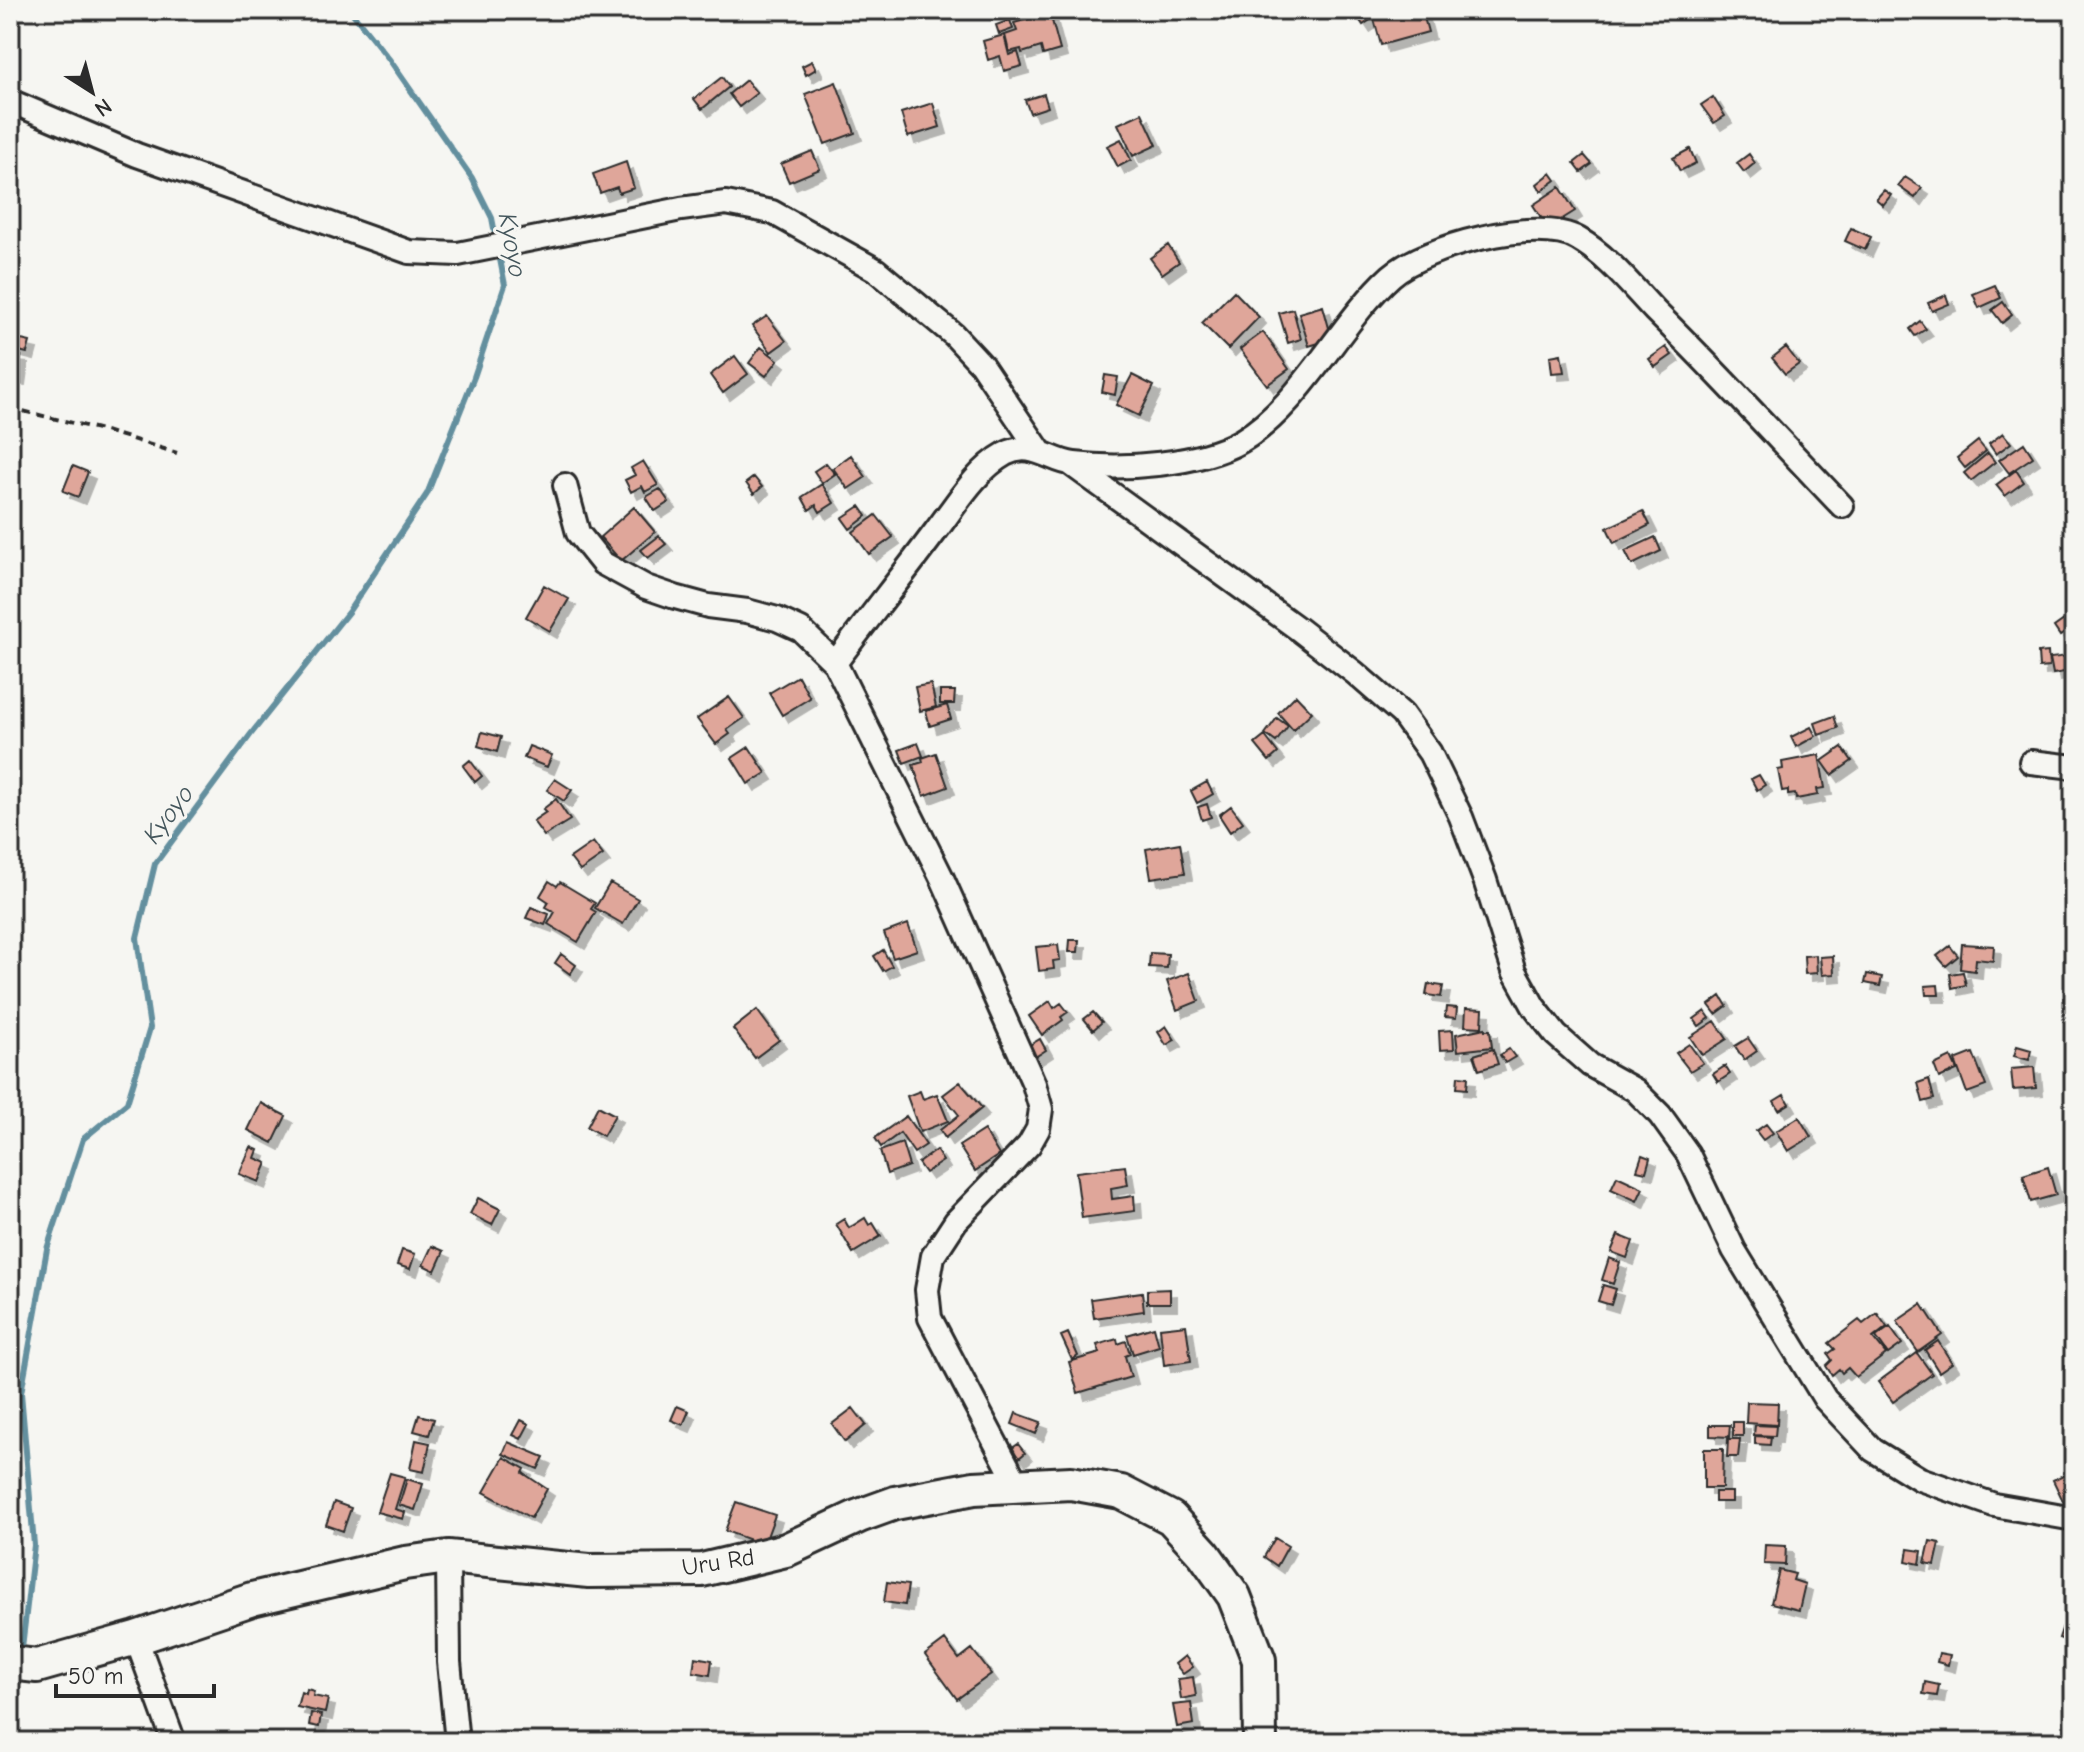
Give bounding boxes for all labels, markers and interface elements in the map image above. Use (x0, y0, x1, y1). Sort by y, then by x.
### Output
north arrow (52, 52, 132, 132)
text: N (90, 93, 117, 122)
water label: Kyoyo (492, 210, 532, 280)
water label: Kyoyo (137, 780, 200, 850)
street label: Uru Rd (680, 1542, 756, 1582)
scale bar (56, 1648, 214, 1698)
text: 50 m (68, 1662, 124, 1690)

